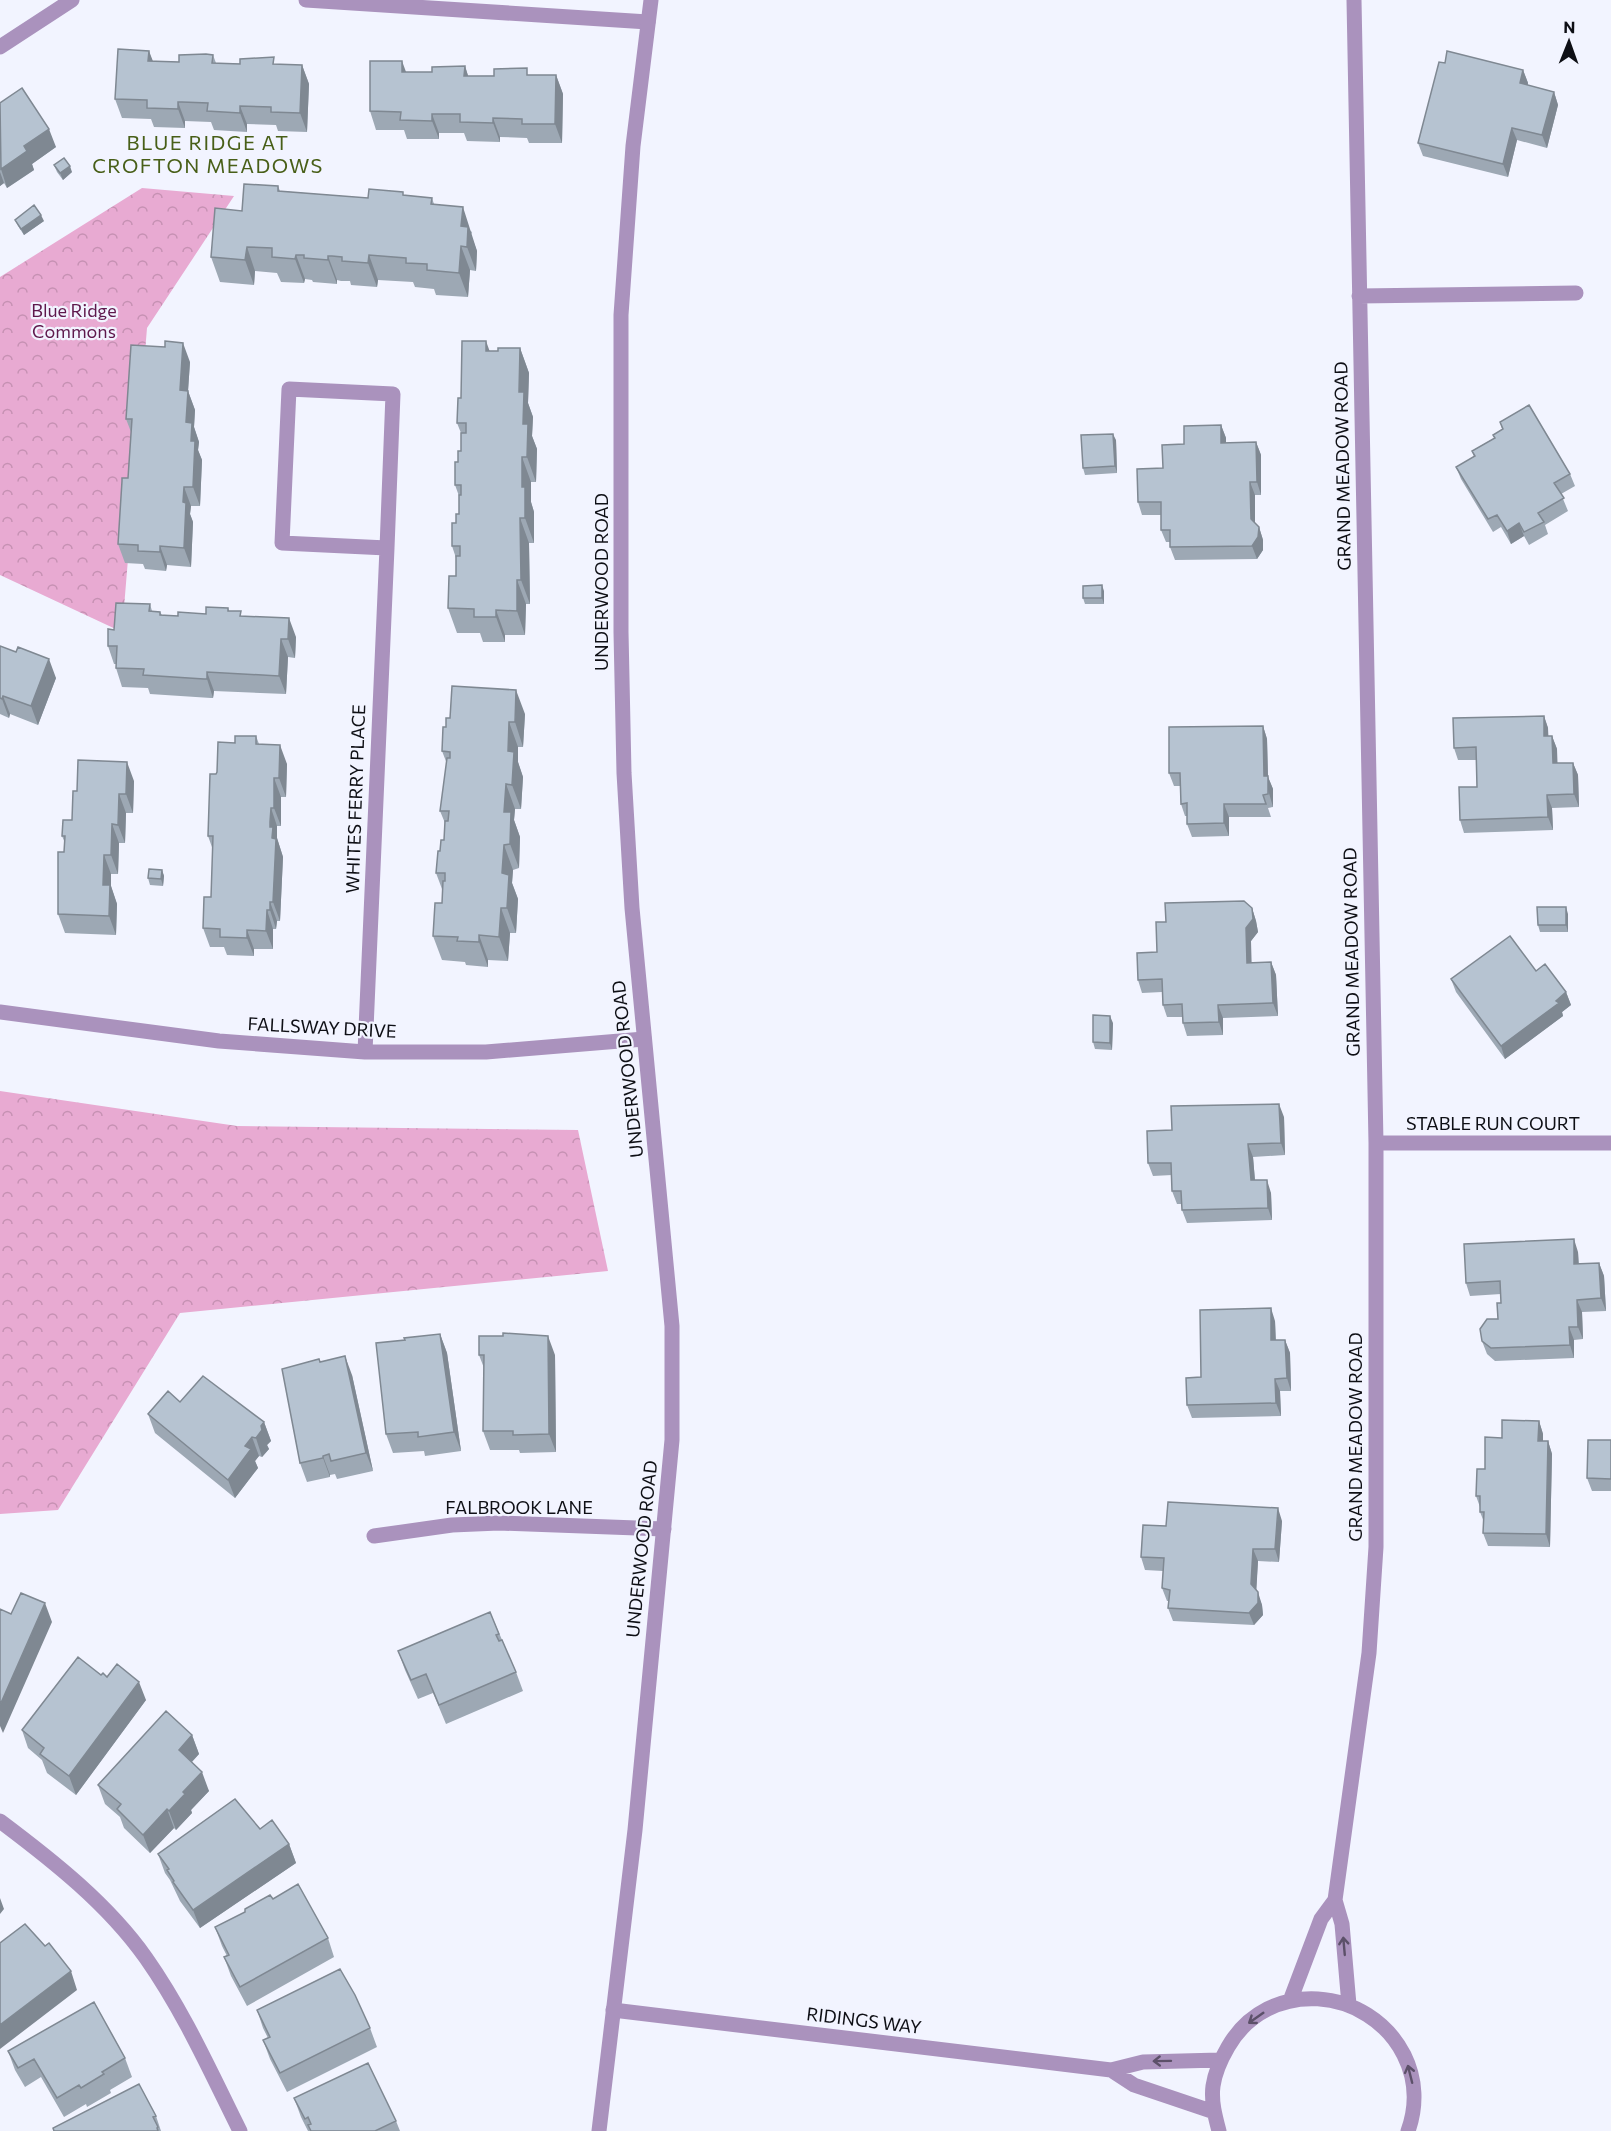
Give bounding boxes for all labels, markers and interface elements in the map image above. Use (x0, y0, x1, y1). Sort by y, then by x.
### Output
north arrow (1539, 12, 1599, 72)
text: N (1563, 17, 1575, 36)
district label: BLUE RIDGE AT CROFTON MEADOWS (92, 130, 324, 177)
park label: Blue Ridge Commons (31, 299, 117, 342)
street label: GRAND MEADOW ROAD (1329, 361, 1355, 571)
street label: UNDERWOOD ROAD (590, 493, 612, 671)
street label: WHITES FERRY PLACE (341, 704, 369, 894)
street label: GRAND MEADOW ROAD (1338, 847, 1364, 1057)
street label: UNDERWOOD ROAD (607, 979, 647, 1159)
street label: FALLSWAY DRIVE (247, 1012, 397, 1042)
street label: STABLE RUN COURT (1406, 1112, 1580, 1134)
street label: GRAND MEADOW ROAD (1344, 1332, 1366, 1542)
street label: UNDERWOOD ROAD (621, 1459, 661, 1639)
street label: FALBROOK LANE (445, 1496, 593, 1518)
one-way arrow (1338, 1937, 1349, 1957)
street label: RIDINGS WAY (805, 2002, 923, 2038)
one-way arrow (1248, 2012, 1264, 2024)
one-way arrow (1152, 2056, 1172, 2067)
one-way arrow (1404, 2065, 1416, 2084)

